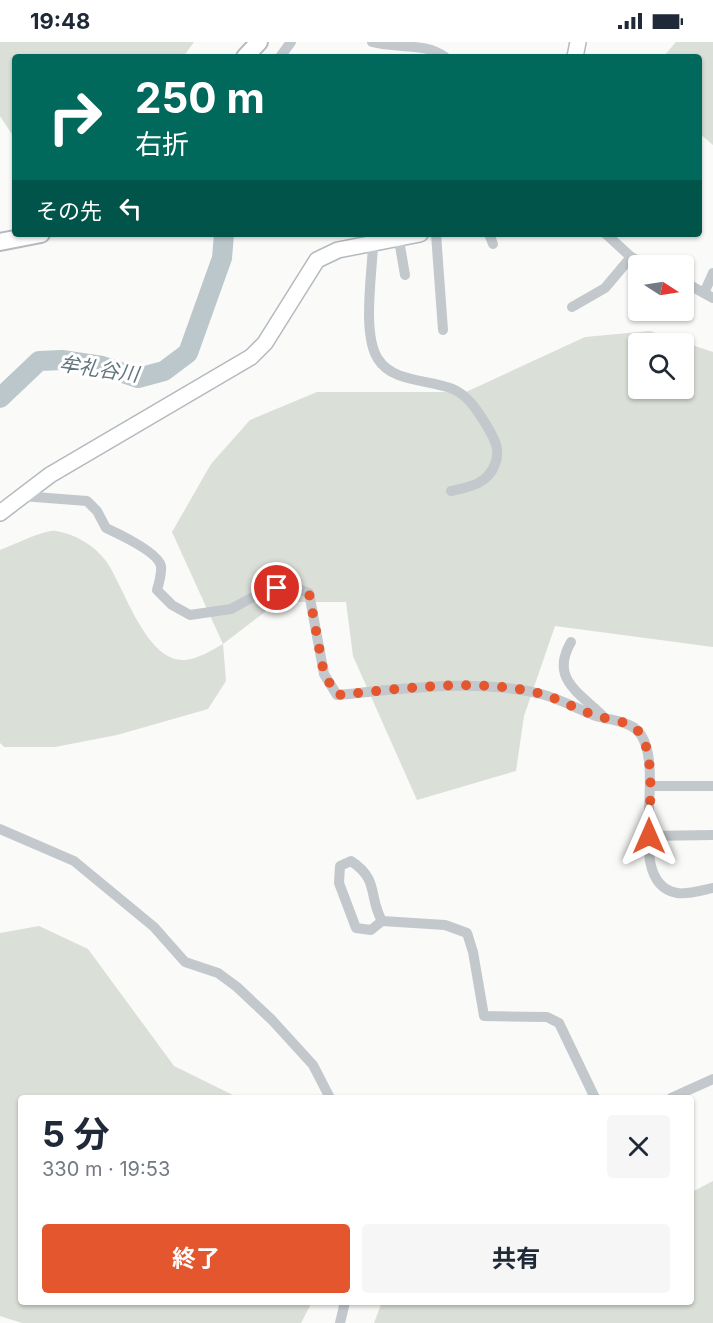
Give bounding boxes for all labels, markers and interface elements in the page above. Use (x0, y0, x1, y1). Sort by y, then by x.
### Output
text: 19:48 (30, 8, 90, 34)
text: 250 m (135, 72, 265, 123)
icon: right (36, 78, 114, 156)
text: 右折 (135, 128, 189, 161)
icon: left (114, 192, 147, 225)
text: その先 (36, 198, 102, 224)
north arrow (628, 255, 694, 321)
map controls (628, 255, 694, 399)
button: search (628, 333, 694, 399)
water label: 牟礼谷川 (58, 352, 142, 387)
pin (251, 562, 302, 613)
icon: arrive (260, 571, 293, 604)
position arrow (617, 804, 681, 868)
text: 5 分 (42, 1112, 110, 1156)
button: close (607, 1115, 670, 1178)
text: 330 m · 19:53 (42, 1157, 170, 1181)
button: 終了 (42, 1224, 350, 1293)
button: 共有 (362, 1224, 670, 1293)

